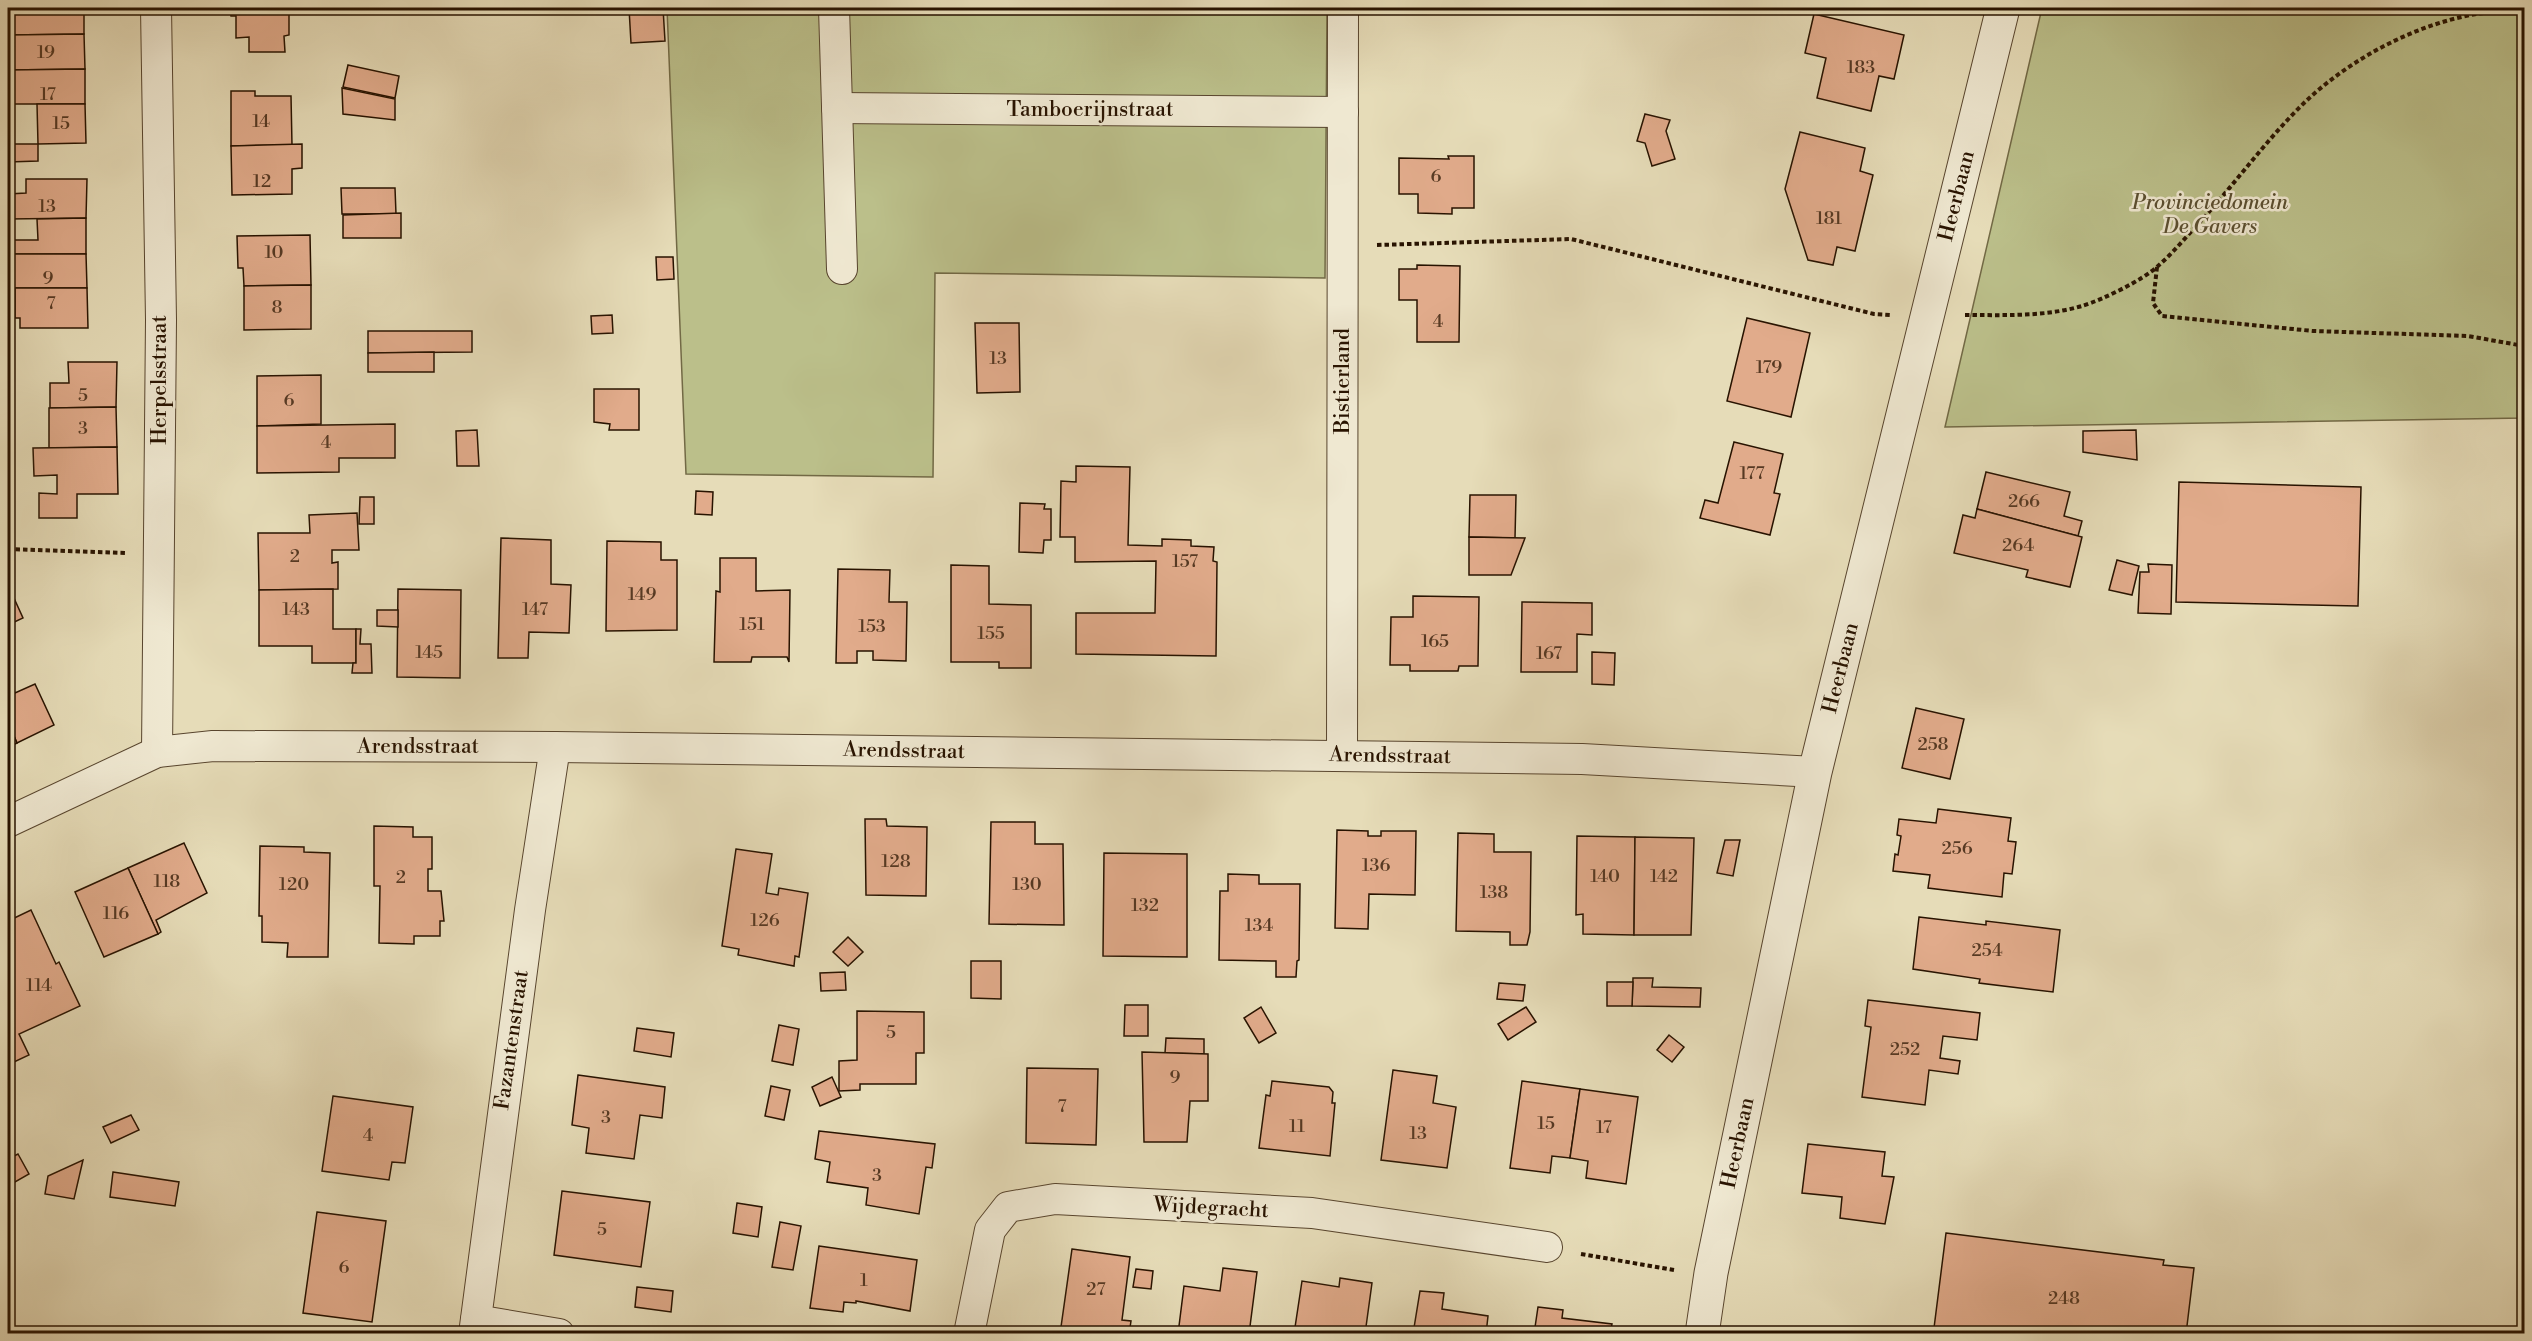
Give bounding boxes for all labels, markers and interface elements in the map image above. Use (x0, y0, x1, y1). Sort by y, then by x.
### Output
house number: 19 (37, 41, 55, 64)
house number: 183 (1847, 56, 1875, 79)
house number: 17 (40, 83, 56, 106)
street label: Tamboerijnstraat (1007, 97, 1174, 123)
house number: 14 (252, 110, 270, 133)
house number: 15 (52, 112, 70, 135)
street label: Heerbaan (1933, 147, 1981, 244)
house number: 6 (1431, 165, 1442, 188)
house number: 12 (253, 170, 271, 193)
park label: Provinciedomein De Gavers (2131, 190, 2288, 240)
house number: 13 (38, 195, 56, 218)
house number: 181 (1816, 207, 1842, 230)
house number: 10 (264, 241, 284, 264)
house number: 9 (43, 267, 54, 290)
house number: 7 (46, 292, 56, 315)
house number: 8 (271, 296, 283, 319)
house number: 4 (1433, 310, 1444, 333)
street label: Herpelsstraat (147, 315, 173, 445)
street label: Bistierland (1330, 328, 1356, 435)
house number: 13 (989, 347, 1007, 370)
house number: 179 (1756, 356, 1782, 379)
house number: 5 (78, 384, 88, 407)
house number: 6 (284, 389, 295, 412)
house number: 3 (78, 417, 88, 440)
house number: 4 (321, 431, 332, 454)
house number: 177 (1740, 462, 1764, 485)
house number: 266 (2008, 490, 2040, 513)
house number: 264 (2002, 534, 2034, 557)
house number: 2 (290, 545, 300, 568)
house number: 157 (1172, 550, 1198, 573)
house number: 149 (628, 583, 656, 606)
house number: 143 (282, 598, 310, 621)
house number: 147 (522, 598, 548, 621)
house number: 151 (739, 613, 765, 636)
house number: 153 (858, 615, 886, 638)
street label: Heerbaan (1817, 619, 1865, 716)
house number: 155 (977, 622, 1005, 645)
house number: 165 (1421, 630, 1449, 653)
house number: 145 (415, 641, 443, 664)
house number: 167 (1536, 642, 1562, 665)
house number: 258 (1917, 733, 1949, 756)
street label: Arendsstraat (356, 734, 480, 760)
street label: Arendsstraat (842, 737, 966, 765)
street label: Arendsstraat (1328, 742, 1452, 770)
house number: 256 (1941, 837, 1973, 860)
house number: 128 (881, 850, 911, 873)
house number: 136 (1362, 854, 1390, 877)
house number: 140 (1590, 865, 1620, 888)
house number: 142 (1650, 865, 1678, 888)
house number: 2 (396, 866, 406, 889)
house number: 118 (154, 870, 180, 893)
house number: 120 (279, 873, 309, 896)
house number: 130 (1012, 873, 1042, 896)
house number: 138 (1480, 881, 1508, 904)
house number: 132 (1131, 894, 1159, 917)
house number: 116 (103, 902, 129, 925)
house number: 126 (750, 909, 780, 932)
house number: 134 (1245, 914, 1274, 937)
house number: 254 (1971, 939, 2003, 962)
street label: Fazantenstraat (489, 968, 535, 1112)
house number: 114 (26, 974, 52, 997)
house number: 5 (886, 1021, 896, 1044)
house number: 252 (1890, 1038, 1920, 1061)
house number: 9 (1170, 1066, 1181, 1089)
house number: 7 (1057, 1095, 1067, 1118)
street label: Heerbaan (1716, 1095, 1760, 1191)
house number: 3 (601, 1106, 611, 1129)
house number: 15 (1537, 1112, 1555, 1135)
house number: 11 (1289, 1115, 1305, 1138)
house number: 17 (1596, 1116, 1612, 1139)
house number: 13 (1409, 1122, 1427, 1145)
house number: 4 (363, 1124, 374, 1147)
house number: 3 (872, 1164, 882, 1187)
street label: Wijdegracht (1152, 1192, 1270, 1224)
house number: 5 (597, 1218, 607, 1241)
house number: 6 (339, 1256, 350, 1279)
house number: 1 (860, 1269, 868, 1292)
house number: 27 (1086, 1278, 1106, 1301)
house number: 248 (2048, 1287, 2080, 1310)

